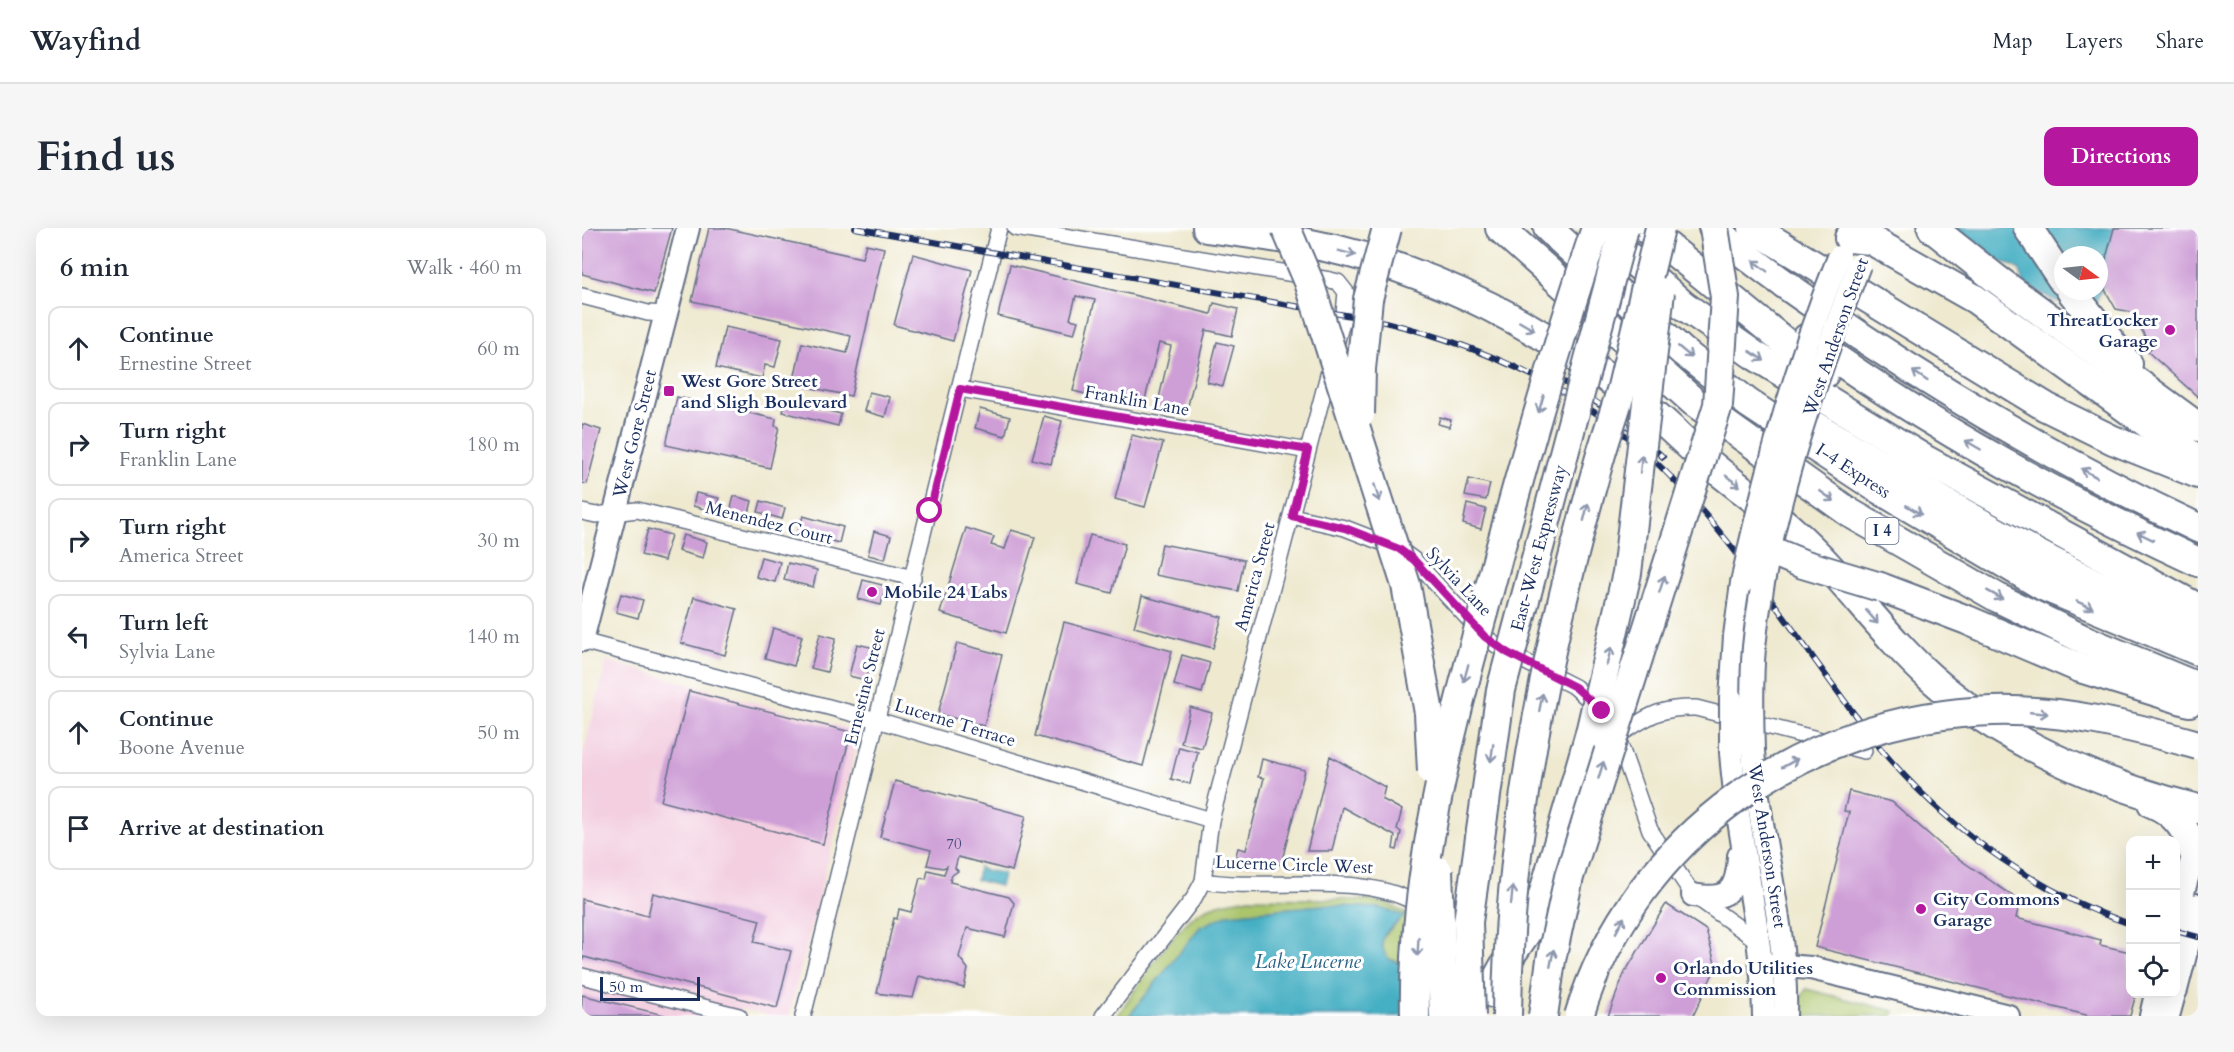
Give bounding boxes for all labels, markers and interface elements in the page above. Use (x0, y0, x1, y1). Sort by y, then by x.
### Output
text: Wayfind (30, 22, 141, 60)
text: Map (1993, 27, 2033, 56)
text: Layers (2066, 27, 2123, 56)
text: Share (2156, 27, 2204, 56)
button: Directions (2044, 127, 2198, 186)
text: Find us (36, 128, 176, 185)
north arrow (2054, 246, 2108, 300)
one-way arrow (1337, 248, 1356, 259)
text: 6 min (60, 250, 129, 285)
text: Walk · 460 m (407, 254, 522, 281)
street label: West Anderson Street (1797, 254, 1875, 421)
one-way arrow (1752, 259, 1768, 272)
place label: ThreatLocker Garage (2047, 308, 2159, 354)
text: Continue (119, 320, 214, 350)
one-way arrow (1518, 321, 1535, 333)
marker: ThreatLocker Garage (2163, 323, 2177, 337)
icon: ahead (62, 332, 95, 365)
text: 60 m (477, 335, 520, 362)
one-way arrow (1677, 346, 1693, 359)
text: Ernestine Street (119, 350, 252, 377)
one-way arrow (1748, 350, 1765, 362)
street label: West Gore Street (607, 367, 663, 502)
place label: West Gore Street and Sligh Boulevard (680, 369, 848, 415)
one-way arrow (1913, 370, 1929, 382)
street label: Franklin Lane (1083, 379, 1191, 423)
marker: West Gore Street and Sligh Boulevard (662, 384, 676, 398)
one-way arrow (1534, 394, 1546, 413)
text: Turn right (119, 416, 226, 446)
icon: right (62, 428, 95, 461)
text: 180 m (467, 431, 520, 458)
street label: I-4 Express (1811, 437, 1895, 505)
one-way arrow (1965, 439, 1982, 451)
text: Franklin Lane (119, 446, 237, 473)
one-way arrow (1636, 455, 1647, 475)
street label: East-West Expressway (1505, 462, 1573, 634)
one-way arrow (2081, 467, 2098, 479)
one-way arrow (1724, 475, 1740, 488)
one-way arrow (1372, 483, 1383, 502)
one-way arrow (1818, 490, 1834, 503)
street label: Menendez Court (703, 495, 835, 551)
route start (916, 497, 942, 523)
one-way arrow (1581, 503, 1593, 522)
one-way arrow (1905, 505, 1922, 517)
text: Turn right (119, 512, 226, 542)
road number: I 4 (1866, 518, 1898, 544)
street label: America Street (1228, 519, 1282, 634)
icon: right (62, 524, 95, 557)
text: 30 m (477, 527, 520, 554)
one-way arrow (2137, 530, 2155, 542)
text: America Street (119, 542, 243, 569)
street label: Sylvia Lane (1420, 542, 1498, 622)
one-way arrow (1657, 575, 1668, 594)
place label: Mobile 24 Labs (884, 580, 1008, 605)
marker: Mobile 24 Labs (865, 585, 879, 599)
one-way arrow (1985, 590, 2003, 601)
one-way arrow (2075, 599, 2093, 611)
text: Turn left (119, 608, 208, 638)
one-way arrow (1865, 609, 1879, 624)
icon: left (62, 620, 95, 653)
text: 140 m (467, 623, 520, 650)
street label: Ernestine Street (838, 626, 892, 748)
text: Sylvia Lane (119, 638, 216, 665)
one-way arrow (1604, 647, 1616, 666)
one-way arrow (1460, 663, 1472, 682)
street label: Lucerne Terrace (891, 693, 1019, 753)
one-way arrow (1536, 693, 1547, 712)
route end (1588, 697, 1614, 723)
text: Continue (119, 704, 214, 734)
one-way arrow (2029, 708, 2049, 719)
icon: ahead (62, 716, 95, 749)
text: 50 m (477, 719, 520, 746)
text: Boone Avenue (119, 734, 245, 761)
one-way arrow (1486, 742, 1497, 762)
one-way arrow (1781, 757, 1798, 769)
one-way arrow (1596, 761, 1607, 780)
street label: West Anderson Street (1742, 761, 1792, 930)
icon: arrive (62, 812, 95, 845)
text: Arrive at destination (119, 813, 324, 843)
house number: 70 (946, 834, 962, 854)
map controls (2126, 836, 2180, 998)
button: + (2126, 836, 2180, 890)
street label: Lucerne Circle West (1215, 850, 1374, 880)
one-way arrow (1507, 885, 1518, 905)
place label: City Commons Garage (1933, 887, 2060, 933)
button: − (2126, 890, 2180, 944)
marker: City Commons Garage (1914, 902, 1928, 916)
one-way arrow (1615, 916, 1627, 934)
one-way arrow (1412, 936, 1423, 956)
button: locate (2126, 944, 2180, 998)
water label: Lake Lucerne (1255, 948, 1361, 975)
one-way arrow (1547, 949, 1558, 969)
place label: Orlando Utilities Commission (1673, 956, 1813, 1002)
marker: Orlando Utilities Commission (1654, 971, 1668, 985)
scale bar (600, 974, 700, 1002)
text: 50 m (609, 976, 643, 998)

